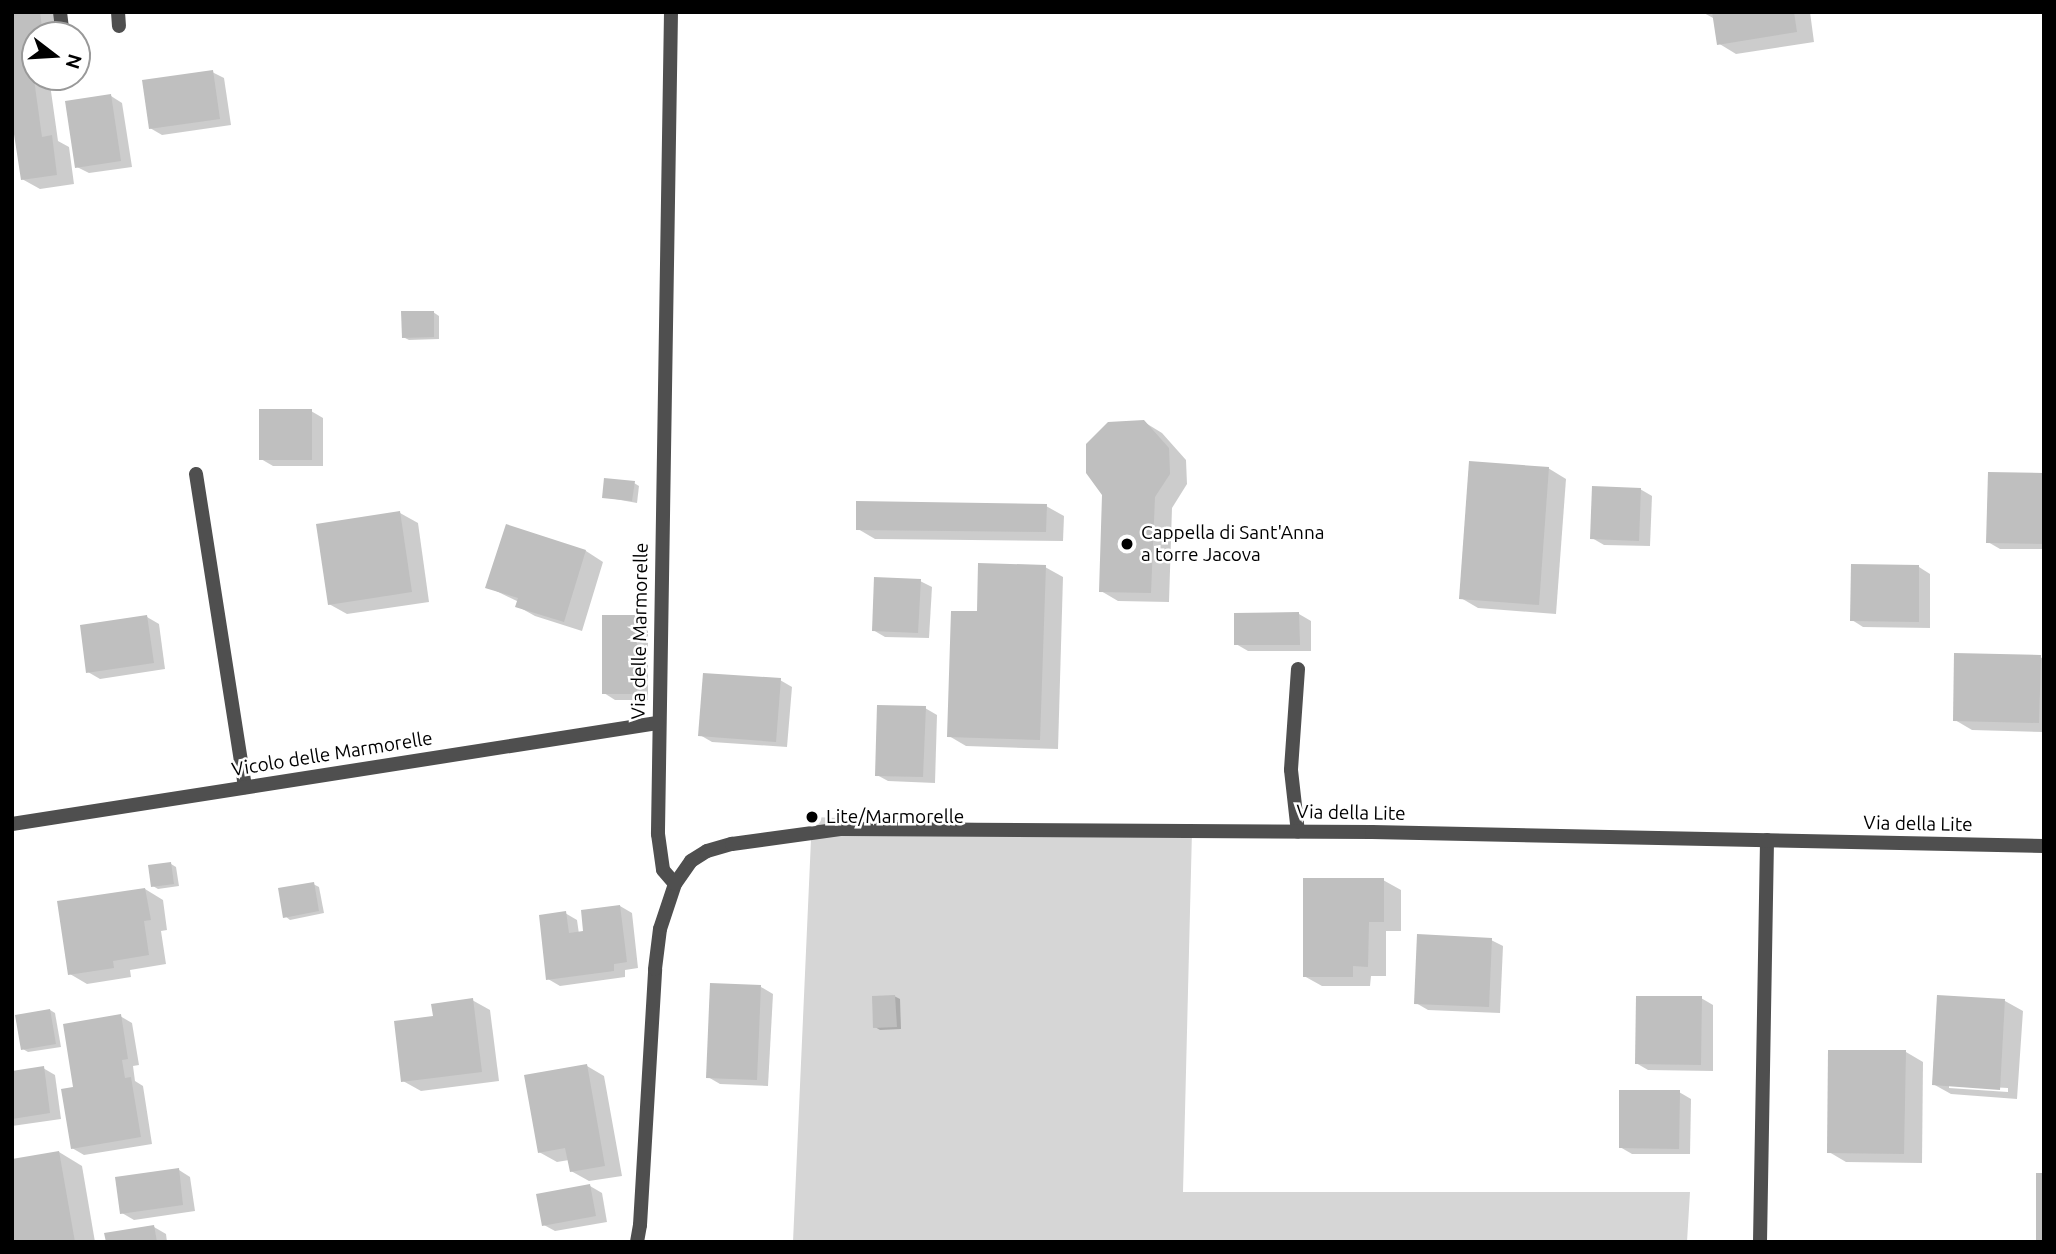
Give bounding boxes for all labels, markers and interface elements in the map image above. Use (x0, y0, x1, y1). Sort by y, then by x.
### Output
north arrow (21, 21, 91, 91)
text: N (62, 52, 87, 72)
place label: Cappella di Sant'Anna a torre Jacova (1141, 522, 1325, 566)
marker: Cappella di Sant'Anna a torre Jacova (1119, 536, 1135, 552)
street label: Via delle Marmorelle (627, 542, 653, 720)
street label: Vicolo delle Marmorelle (230, 727, 434, 781)
street label: Via della Lite (1296, 801, 1406, 825)
place label: Lite/Marmorelle (826, 806, 964, 828)
marker: Lite/Marmorelle (804, 809, 820, 825)
street label: Via della Lite (1863, 812, 1973, 836)

